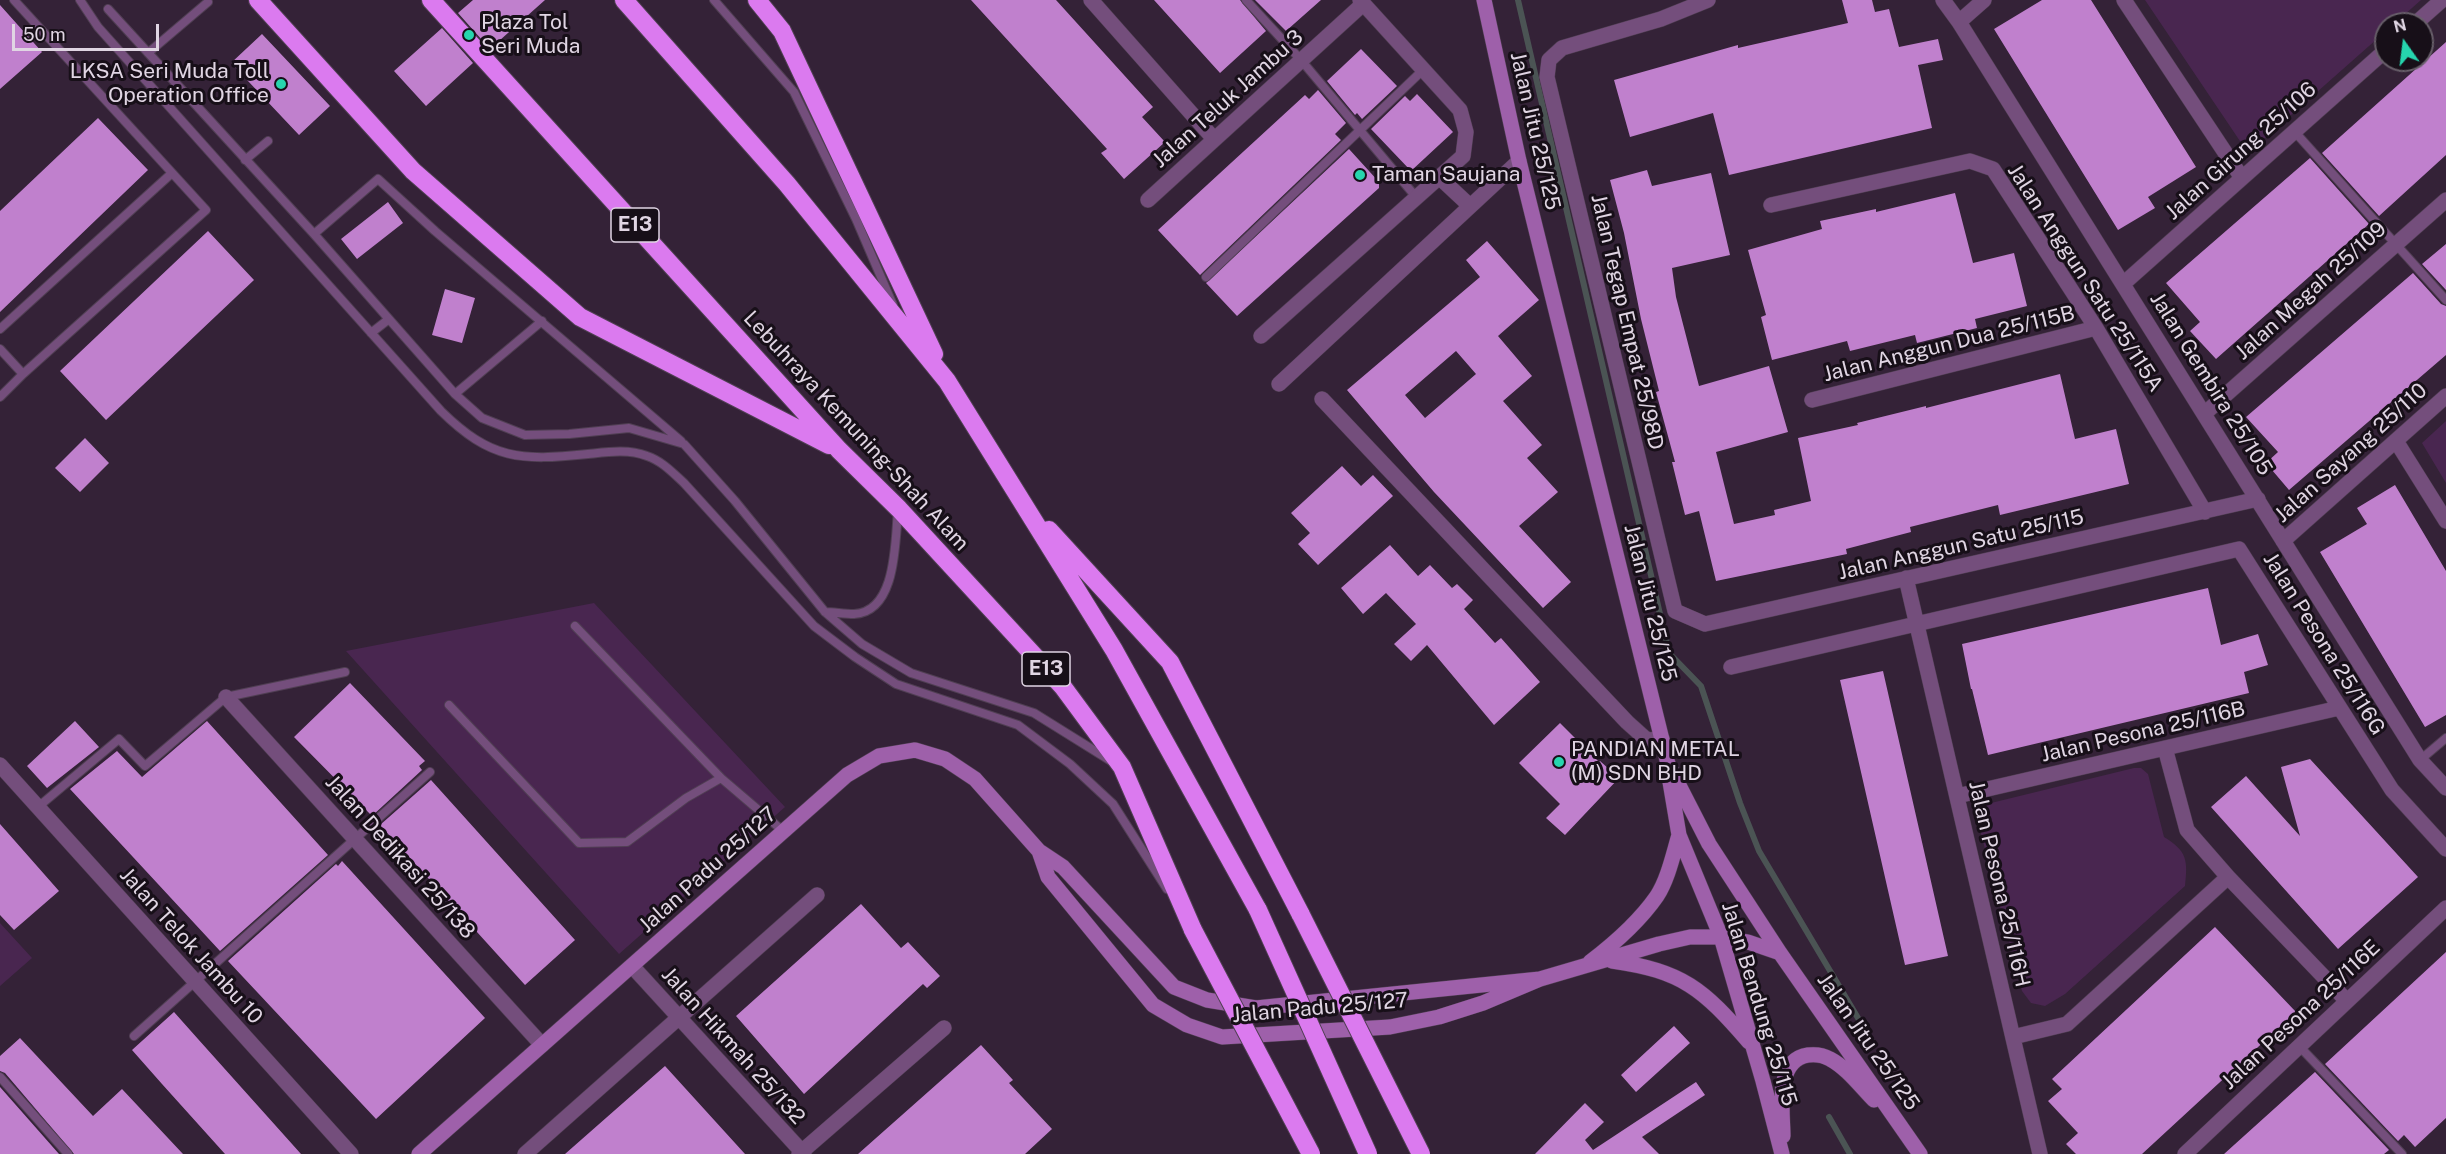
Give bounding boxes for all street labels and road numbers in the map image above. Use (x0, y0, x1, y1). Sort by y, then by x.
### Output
street label: Jalan Teluk Jambu 3 (1147, 25, 1309, 173)
street label: Jalan Jitu 25/125 (1505, 50, 1565, 212)
street label: Jalan Girung 25/106 (2160, 77, 2322, 225)
street label: Jalan Anggun Satu 25/115A (2002, 159, 2168, 397)
street label: Jalan Tegap Empat 25/98D (1585, 192, 1669, 452)
road number: E13 (611, 208, 659, 242)
street label: Jalan Megah 25/109 (2230, 217, 2392, 365)
street label: Jalan Gembira 25/105 (2144, 288, 2278, 480)
street label: Jalan Anggun Dua 25/115B (1821, 301, 2077, 387)
street label: Lebuhraya Kemuning-Shah Alam (738, 306, 974, 556)
street label: Jalan Sayang 25/110 (2270, 378, 2432, 528)
street label: Jalan Anggun Satu 25/115 (1836, 504, 2086, 586)
street label: Jalan Jitu 25/125 (1618, 522, 1682, 684)
street label: Jalan Pesona 25/116G (2258, 548, 2390, 740)
road number: E13 (1022, 652, 1070, 686)
street label: Jalan Pesona 25/116B (2038, 696, 2248, 768)
street label: Jalan Dedikasi 25/138 (320, 770, 480, 944)
street label: Jalan Pesona 25/116H (1963, 778, 2035, 990)
street label: Jalan Padu 25/127 (634, 802, 782, 938)
street label: Jalan Telok Jambu 10 (114, 863, 268, 1029)
street label: Jalan Bendung 25/115 (1716, 899, 1802, 1109)
street label: Jalan Pesona 25/116E (2216, 935, 2386, 1095)
street label: Jalan Hikmah 25/132 (656, 962, 810, 1130)
street label: Jalan Jitu 25/125 (1811, 969, 1925, 1115)
street label: Jalan Padu 25/127 (1231, 988, 1409, 1028)

